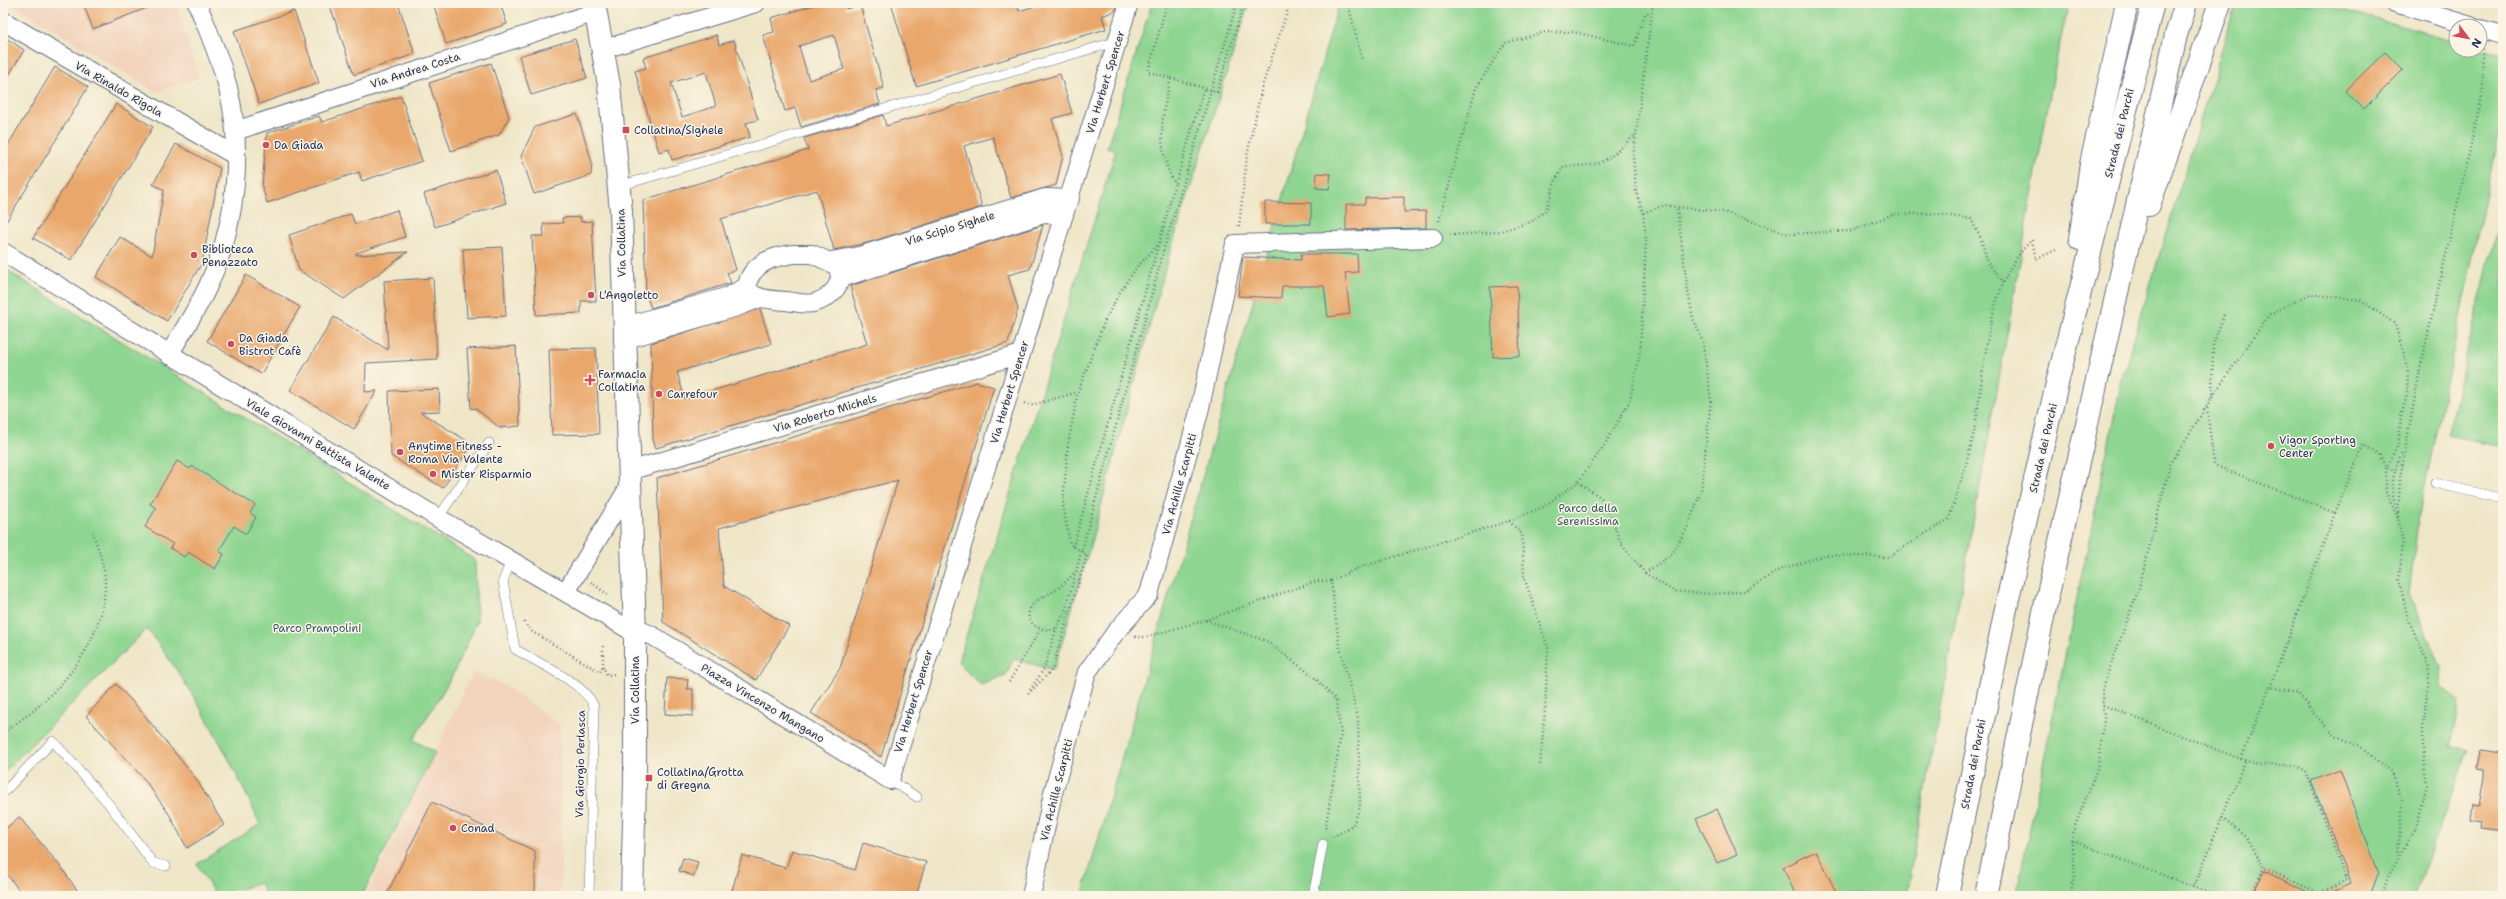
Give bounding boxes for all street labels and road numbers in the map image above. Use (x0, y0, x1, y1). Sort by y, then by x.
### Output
street label: Via Herbert Spencer (1083, 29, 1128, 136)
street label: Via Andrea Costa (368, 49, 462, 92)
street label: Via Rinaldo Rigola (72, 58, 166, 121)
street label: Strada dei Parchi (2101, 87, 2138, 179)
street label: Via Scipio Sighele (904, 208, 997, 249)
street label: Via Collatina (613, 209, 630, 277)
street label: Via Herbert Spencer (987, 339, 1032, 446)
street label: Via Roberto Michels (772, 391, 879, 436)
street label: Viale Giovanni Battista Valente (243, 395, 393, 494)
street label: Strada dei Parchi (2026, 402, 2061, 494)
street label: Via Achille Scarpitti (1159, 432, 1200, 537)
street label: Via Herbert Spencer (891, 648, 936, 755)
street label: Via Collatina (628, 656, 643, 724)
street label: Piazza Vincenzo Mangano (698, 660, 828, 747)
street label: Via Giorgio Perlasca (572, 710, 589, 818)
street label: Strada dei Parchi (1957, 718, 1990, 810)
street label: Via Achille Scarpitti (1037, 737, 1076, 843)

